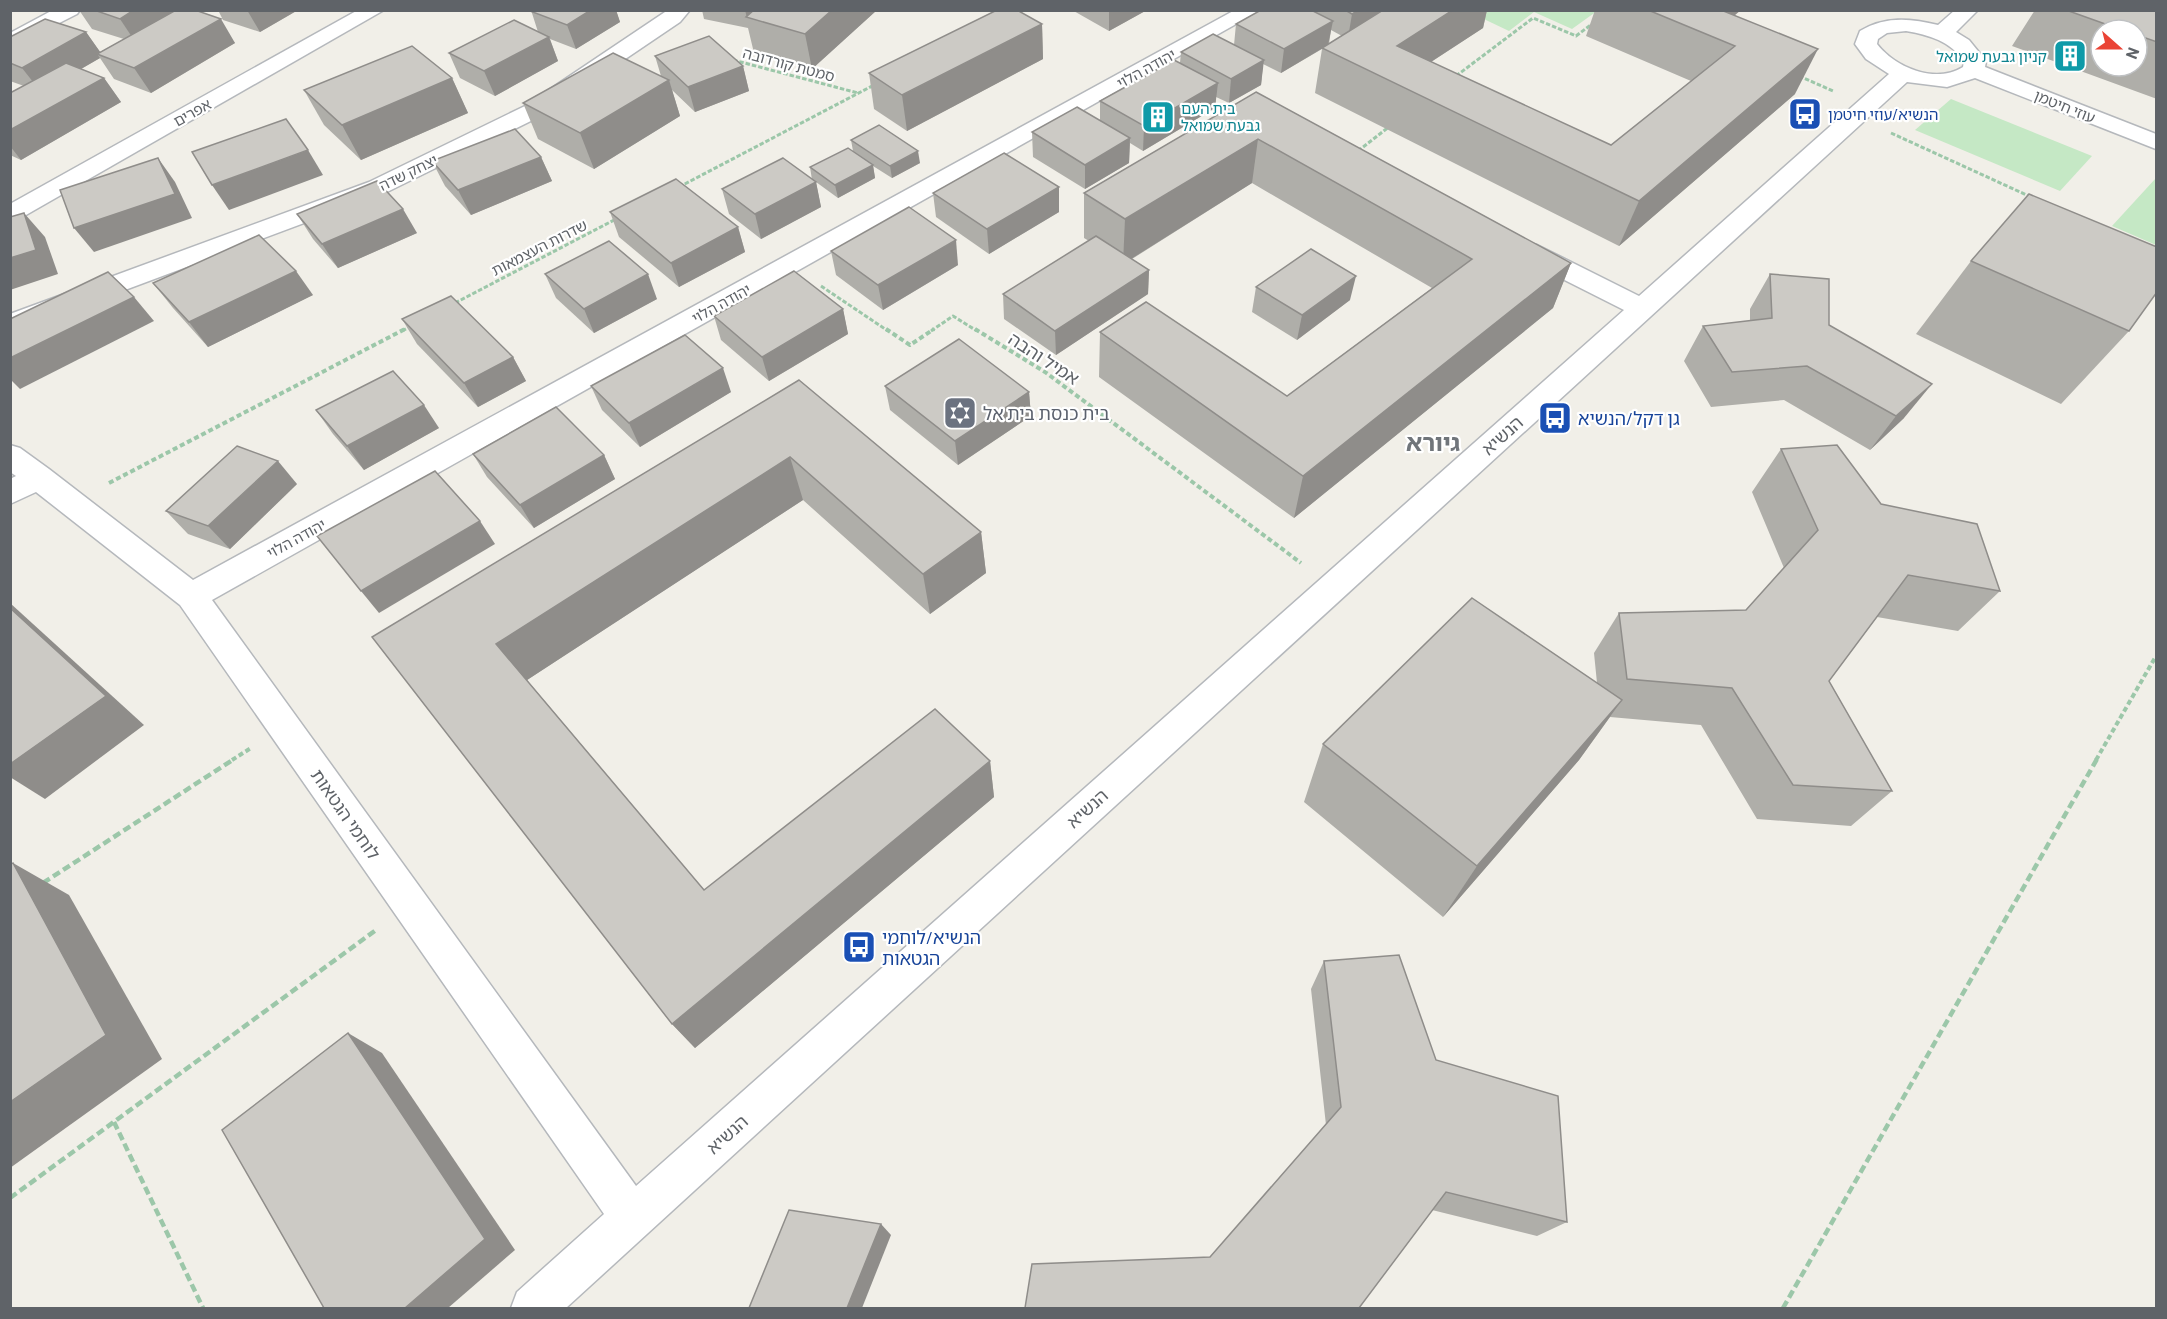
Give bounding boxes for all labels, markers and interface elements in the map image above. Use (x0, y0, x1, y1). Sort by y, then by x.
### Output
north arrow (2089, 18, 2149, 78)
building icon: קניון גבעת שמואל (2052, 38, 2088, 74)
street label: סמטת קורדובה (741, 43, 837, 85)
street label: יהודה הלוי (1113, 45, 1179, 91)
text: N (2123, 45, 2144, 62)
place label: קניון גבעת שמואל (1936, 47, 2047, 65)
street label: עוזי חיטמן (2032, 86, 2098, 126)
street label: אפרים (170, 94, 214, 130)
bus stop icon: הנשיא/עוזי חיטמן (1787, 96, 1823, 132)
building icon: בית העם גבעת שמואל (1140, 99, 1176, 135)
place label: בית העם גבעת שמואל (1181, 99, 1260, 134)
place label: הנשיא/עוזי חיטמן (1828, 105, 1938, 123)
street label: יצחק שדה (376, 150, 440, 194)
street label: שדרות העצמאות (488, 215, 590, 279)
street label: יהודה הלוי (688, 280, 754, 326)
street label: אמיל והבה (1005, 327, 1083, 389)
synagogue icon: בית כנסת בית אל (942, 395, 978, 431)
bus stop icon: גן דקל/הנשיא (1537, 400, 1573, 436)
place label: בית כנסת בית אל (983, 402, 1110, 424)
place label: גן דקל/הנשיא (1578, 407, 1680, 429)
street label: הנשיא (1477, 411, 1527, 459)
district label: גיורא (1406, 427, 1460, 456)
street label: יהודה הלוי (263, 515, 329, 561)
street label: לוחמי הגטאות (307, 764, 385, 864)
street label: הנשיא (1062, 784, 1112, 832)
place label: הנשיא/לוחמי הגטאות (882, 926, 981, 969)
bus stop icon: הנשיא/לוחמי הגטאות (841, 929, 877, 965)
street label: הנשיא (702, 1110, 752, 1158)

